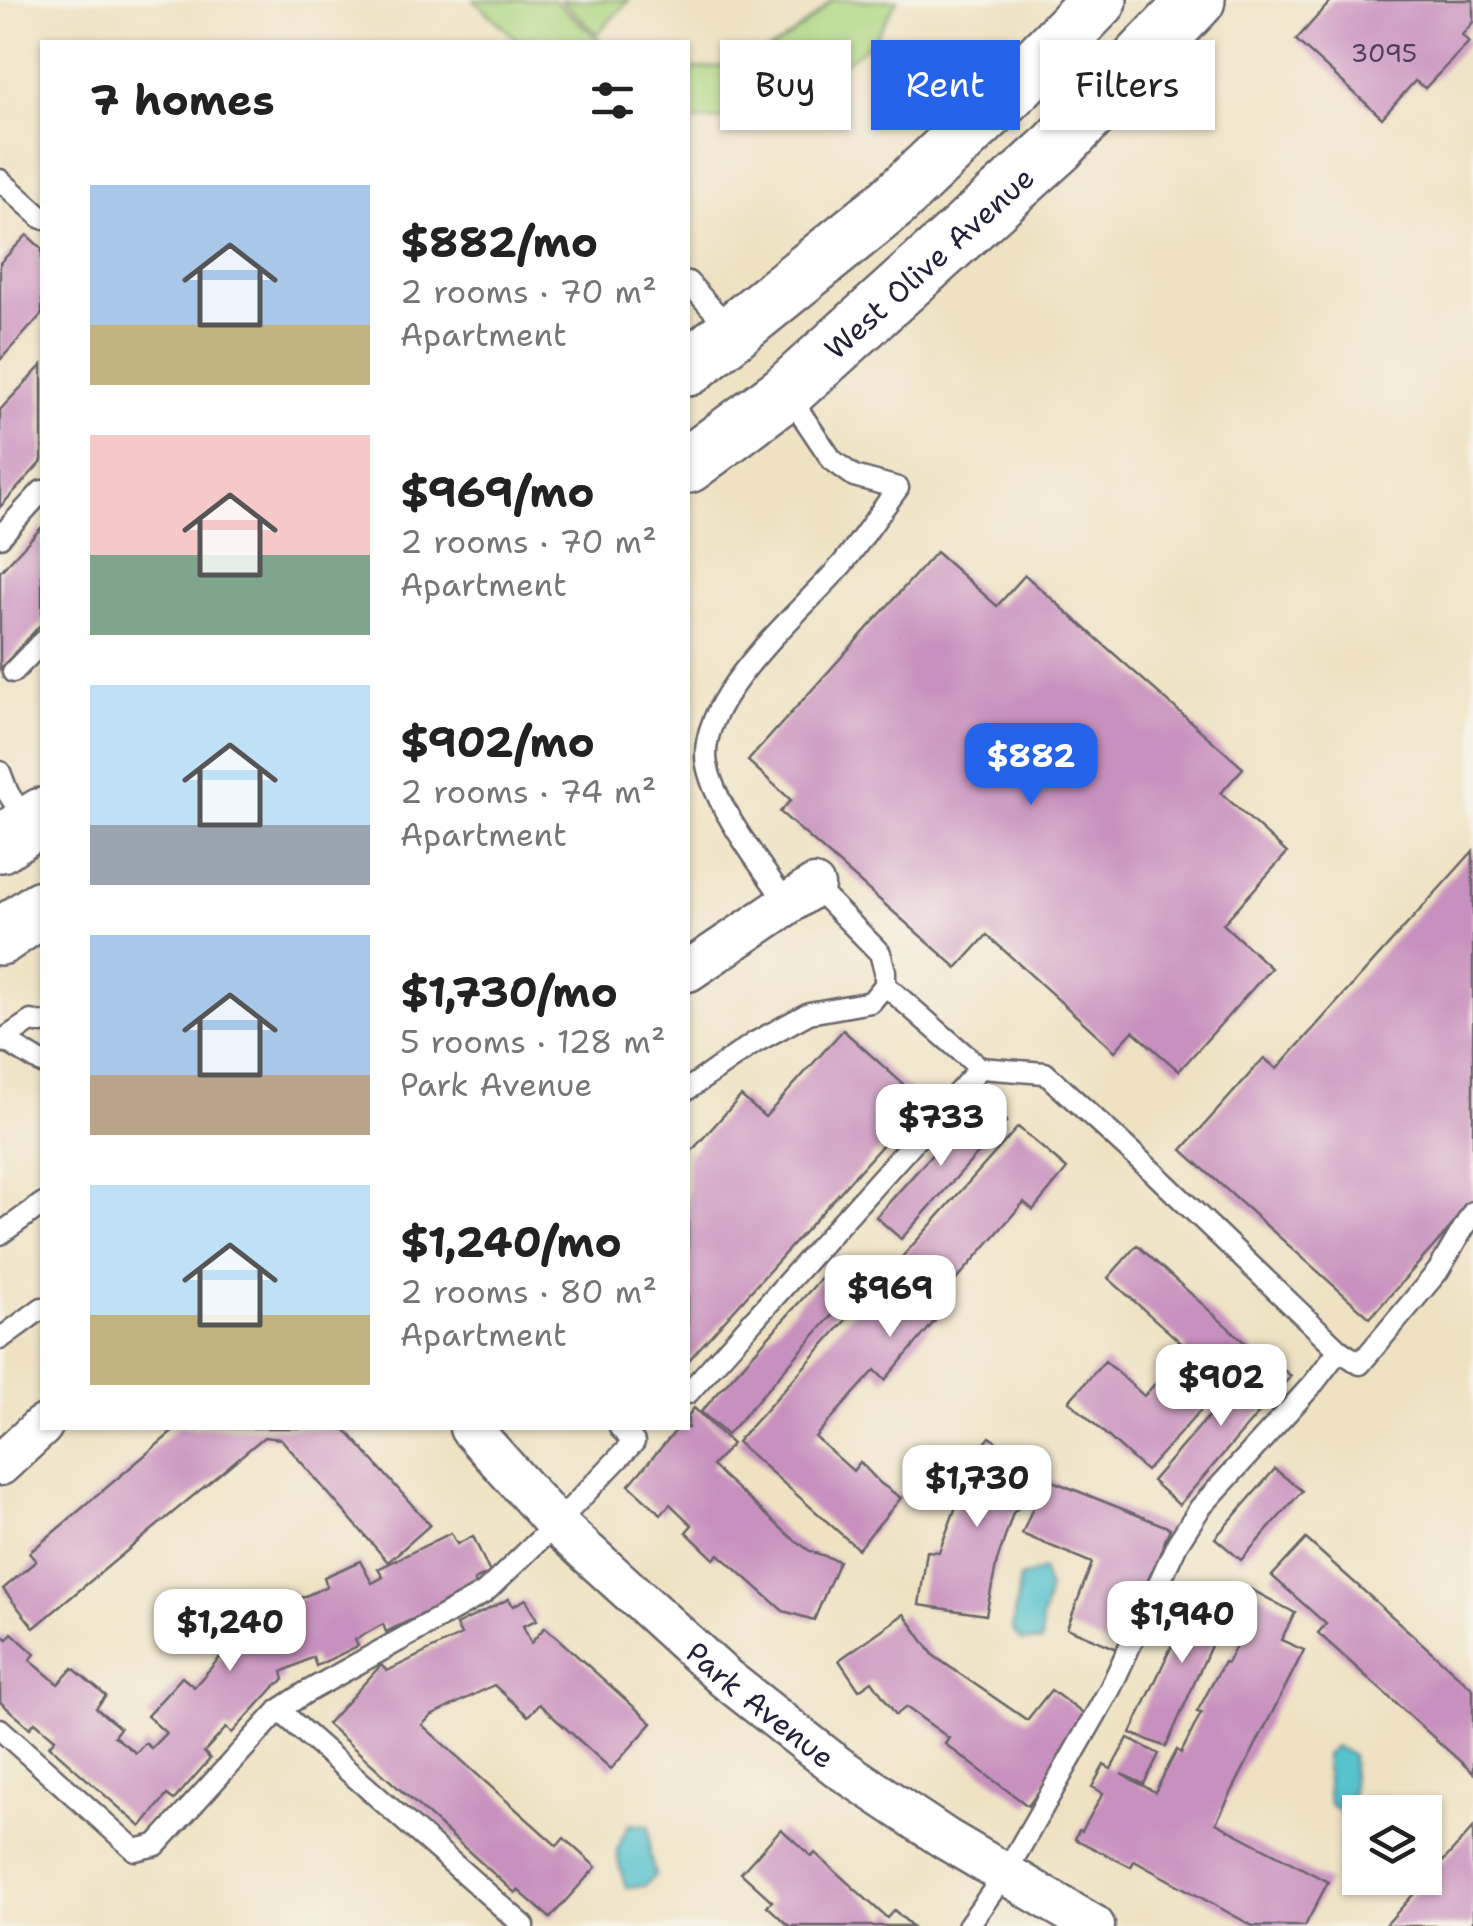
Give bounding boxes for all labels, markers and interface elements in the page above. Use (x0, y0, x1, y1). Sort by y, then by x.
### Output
house number: 3095 (1351, 36, 1417, 70)
chip: Buy (720, 40, 851, 130)
chip: Rent (871, 40, 1020, 130)
chip: Filters (1040, 40, 1215, 130)
text: 7 homes (90, 72, 275, 128)
icon: filters (585, 73, 640, 128)
street label: West Olive Avenue (815, 157, 1043, 368)
text: $882/mo (400, 214, 598, 270)
icon: home (170, 225, 290, 345)
text: 2 rooms · 70 m² (400, 270, 657, 313)
text: Apartment (400, 313, 567, 356)
text: $969/mo (400, 464, 595, 520)
icon: home (170, 475, 290, 595)
text: 2 rooms · 70 m² (400, 520, 657, 563)
text: Apartment (400, 563, 567, 606)
text: $902/mo (400, 714, 595, 770)
pin: $882 (972, 723, 1090, 808)
icon: home (170, 725, 290, 845)
text: $882 (987, 734, 1076, 777)
text: 2 rooms · 74 m² (400, 770, 656, 813)
text: Apartment (400, 813, 567, 856)
text: $1,730/mo (400, 964, 618, 1020)
icon: home (170, 975, 290, 1095)
text: 5 rooms · 128 m² (400, 1020, 666, 1063)
text: Park Avenue (400, 1063, 592, 1106)
pin: $733 (882, 1084, 1000, 1169)
text: $733 (898, 1095, 984, 1138)
text: $1,240/mo (400, 1214, 622, 1270)
icon: home (170, 1225, 290, 1345)
pin: $969 (831, 1255, 949, 1340)
text: $969 (847, 1266, 933, 1309)
text: 2 rooms · 80 m² (400, 1270, 657, 1313)
text: Apartment (400, 1313, 567, 1356)
pin: $902 (1162, 1344, 1280, 1429)
text: $902 (1178, 1355, 1264, 1398)
pin: $1,730 (896, 1445, 1058, 1530)
text: $1,730 (924, 1456, 1030, 1499)
pin: $1,940 (1101, 1581, 1263, 1666)
pin: $1,240 (149, 1589, 311, 1674)
text: $1,940 (1129, 1592, 1235, 1635)
text: $1,240 (176, 1600, 284, 1643)
street label: Park Avenue (677, 1632, 844, 1777)
map controls (1342, 1795, 1442, 1895)
button: layers (1342, 1795, 1442, 1895)

